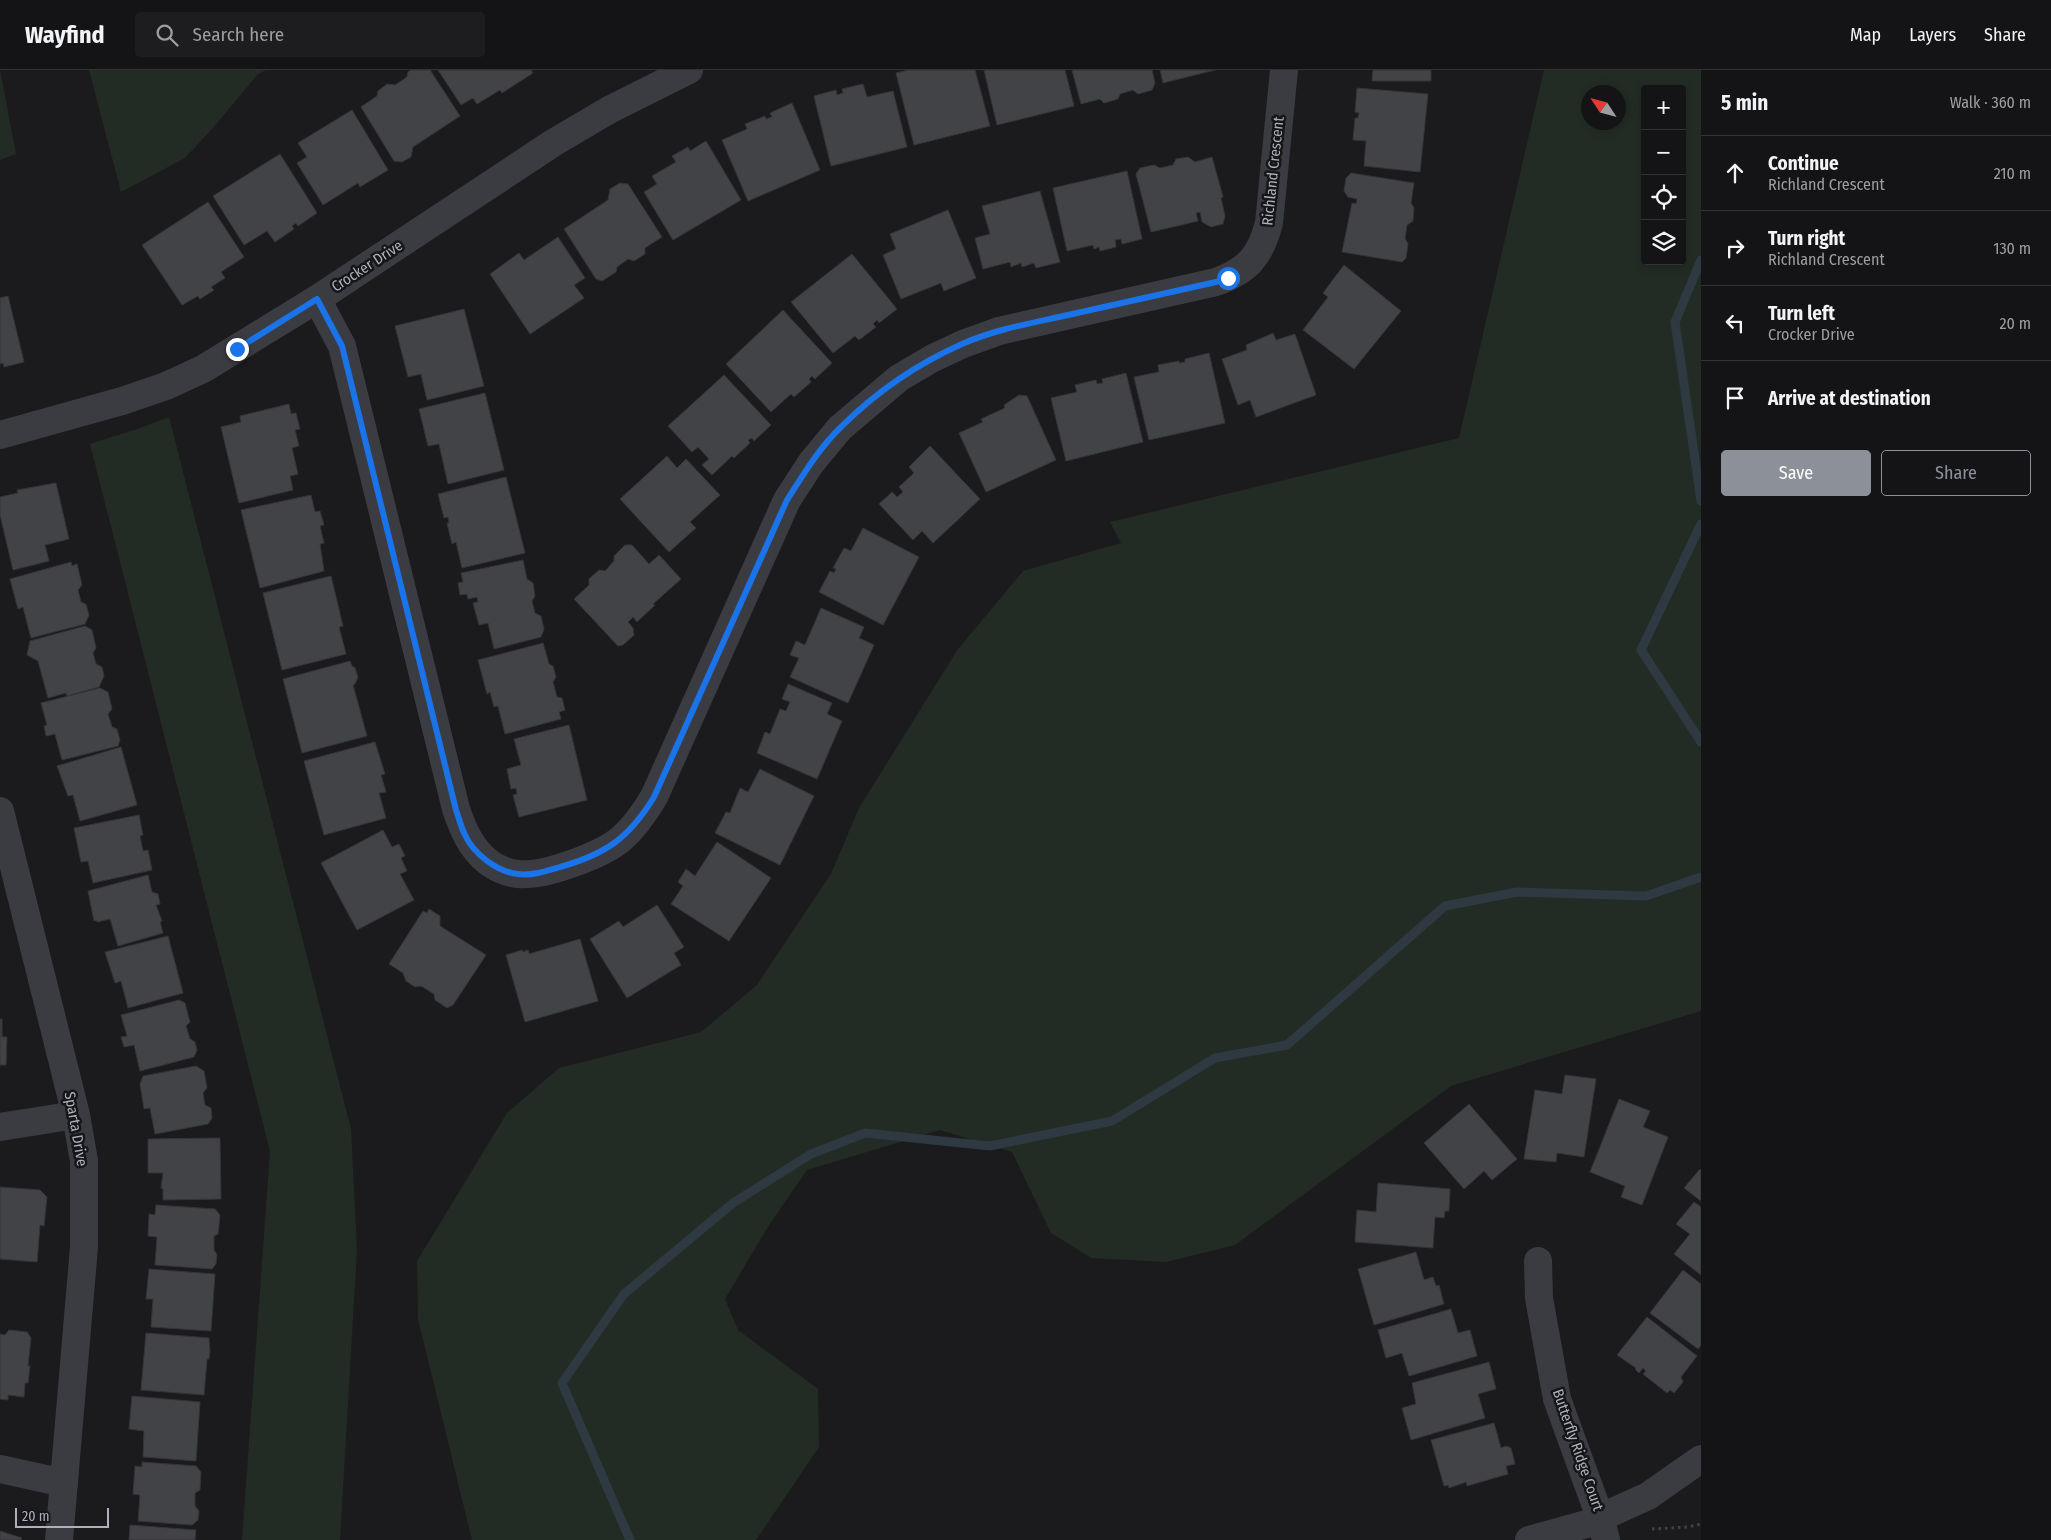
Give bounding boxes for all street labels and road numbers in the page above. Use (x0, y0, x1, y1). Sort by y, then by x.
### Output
street label: Richland Crescent (1258, 116, 1288, 226)
street label: Crocker Drive (328, 236, 406, 296)
street label: Sparta Drive (61, 1090, 91, 1168)
street label: Butterfly Ridge Court (1549, 1387, 1607, 1513)

